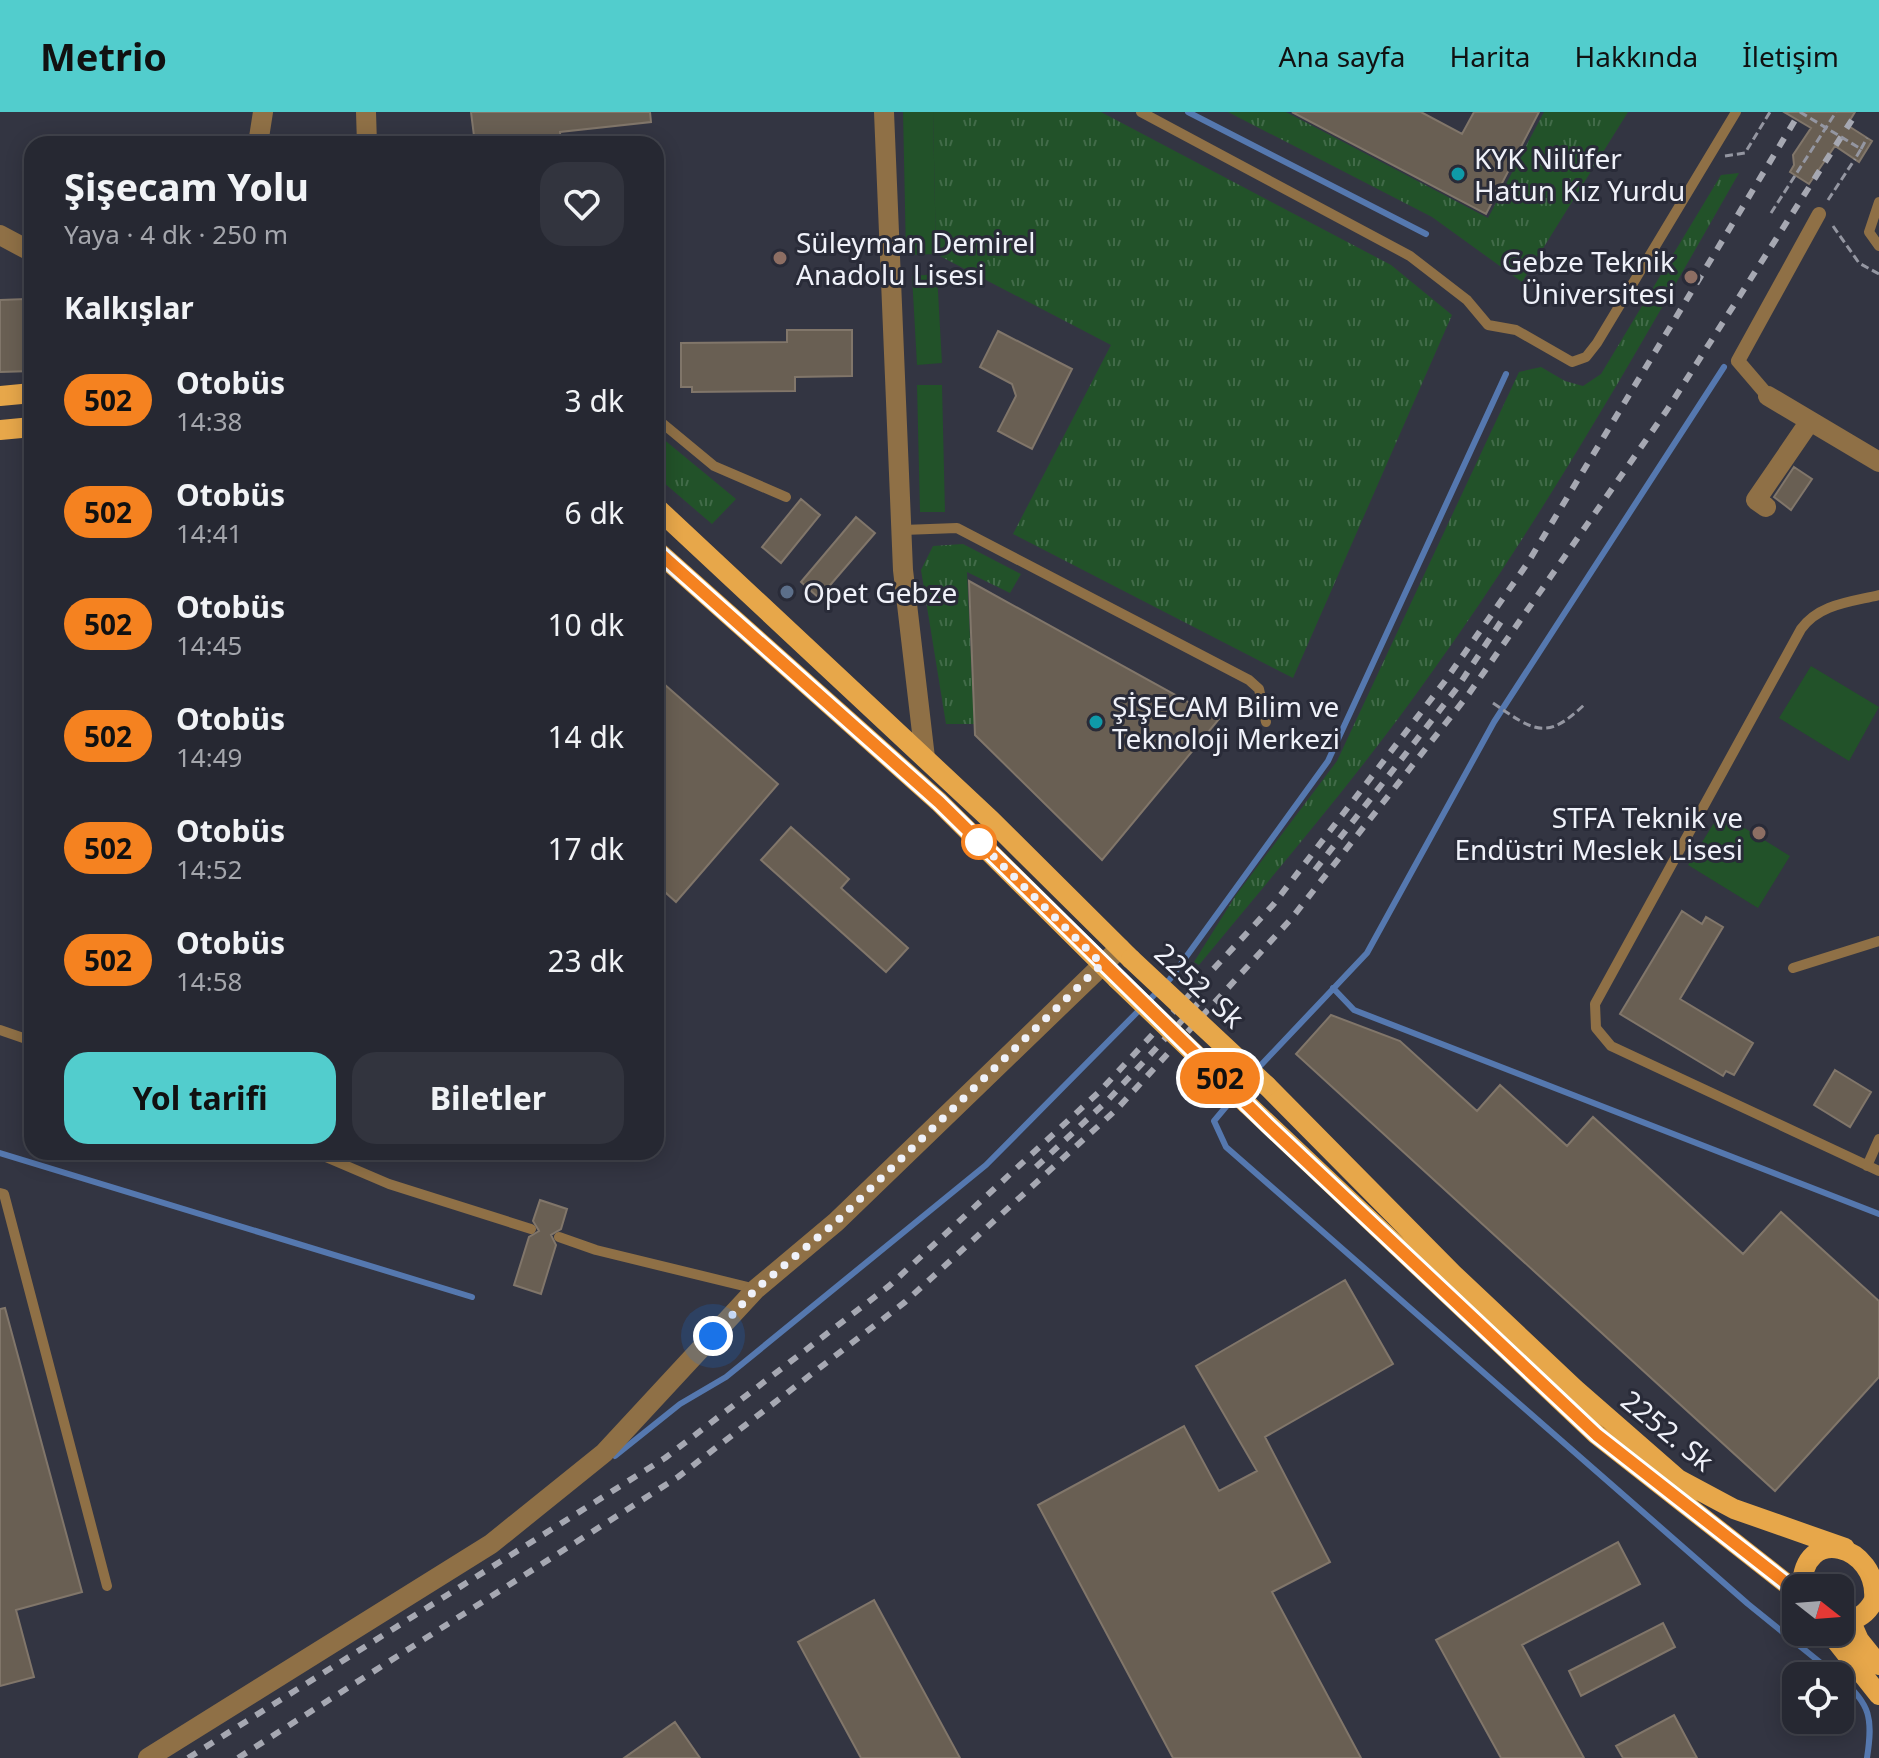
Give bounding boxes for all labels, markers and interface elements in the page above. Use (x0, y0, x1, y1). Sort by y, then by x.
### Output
text: Metrio (40, 30, 167, 82)
text: Ana sayfa (1279, 37, 1405, 75)
text: Harita (1449, 37, 1531, 75)
text: Hakkında (1575, 37, 1698, 75)
text: İletişim (1742, 37, 1839, 75)
place label: KYK Nilüfer Hatun Kız Yurdu (1474, 139, 1685, 209)
text: Şişecam Yolu (64, 160, 309, 212)
button: heart (540, 162, 624, 246)
marker: KYK Nilüfer Hatun Kız Yurdu (1449, 165, 1467, 183)
text: Yaya · 4 dk · 250 m (64, 216, 288, 252)
place label: Süleyman Demirel Anadolu Lisesi (796, 223, 1036, 293)
place label: Gebze Teknik Üniversitesi (1502, 242, 1675, 312)
marker: Süleyman Demirel Anadolu Lisesi (771, 249, 789, 267)
marker: Gebze Teknik Üniversitesi (1682, 268, 1700, 286)
text: Kalkışlar (64, 287, 194, 328)
text: Otobüs (176, 362, 285, 403)
text: 3 dk (565, 380, 624, 421)
text: 502 (84, 381, 132, 419)
text: 14:38 (176, 403, 242, 439)
text: Otobüs (176, 474, 285, 515)
text: 6 dk (565, 492, 624, 533)
text: 502 (84, 493, 132, 531)
text: 14:41 (176, 515, 242, 551)
place label: Opet Gebze (803, 573, 957, 611)
marker: Opet Gebze (778, 583, 796, 601)
text: Otobüs (176, 586, 285, 627)
text: 10 dk (547, 604, 624, 645)
text: 502 (84, 605, 132, 643)
text: 14:45 (176, 627, 242, 663)
place label: ŞİŞECAM Bilim ve Teknoloji Merkezi (1112, 687, 1340, 757)
text: Otobüs (176, 698, 285, 739)
marker: ŞİŞECAM Bilim ve Teknoloji Merkezi (1087, 713, 1105, 731)
text: 14 dk (547, 716, 624, 757)
text: 502 (84, 717, 132, 755)
text: 14:49 (176, 739, 242, 775)
place label: STFA Teknik ve Endüstri Meslek Lisesi (1454, 798, 1743, 868)
text: Otobüs (176, 810, 285, 851)
marker: STFA Teknik ve Endüstri Meslek Lisesi (1750, 824, 1768, 842)
unlabelled marker (962, 825, 996, 859)
text: 17 dk (547, 828, 624, 869)
text: 502 (84, 829, 132, 867)
text: 14:52 (176, 851, 242, 887)
text: Otobüs (176, 922, 285, 963)
street label: 2252. Sk (1147, 934, 1253, 1036)
text: 23 dk (547, 940, 624, 981)
text: 502 (84, 941, 132, 979)
text: 14:58 (176, 963, 242, 999)
button: Yol tarifi (64, 1052, 336, 1144)
button: Biletler (352, 1052, 624, 1144)
line badge: 502 (1174, 1052, 1266, 1104)
text: 502 (1196, 1059, 1244, 1097)
your location (693, 1316, 733, 1356)
street label: 2252. Sk (1614, 1381, 1722, 1479)
north arrow (1782, 1574, 1854, 1646)
map controls (1782, 1574, 1854, 1734)
button: locate (1782, 1662, 1854, 1734)

